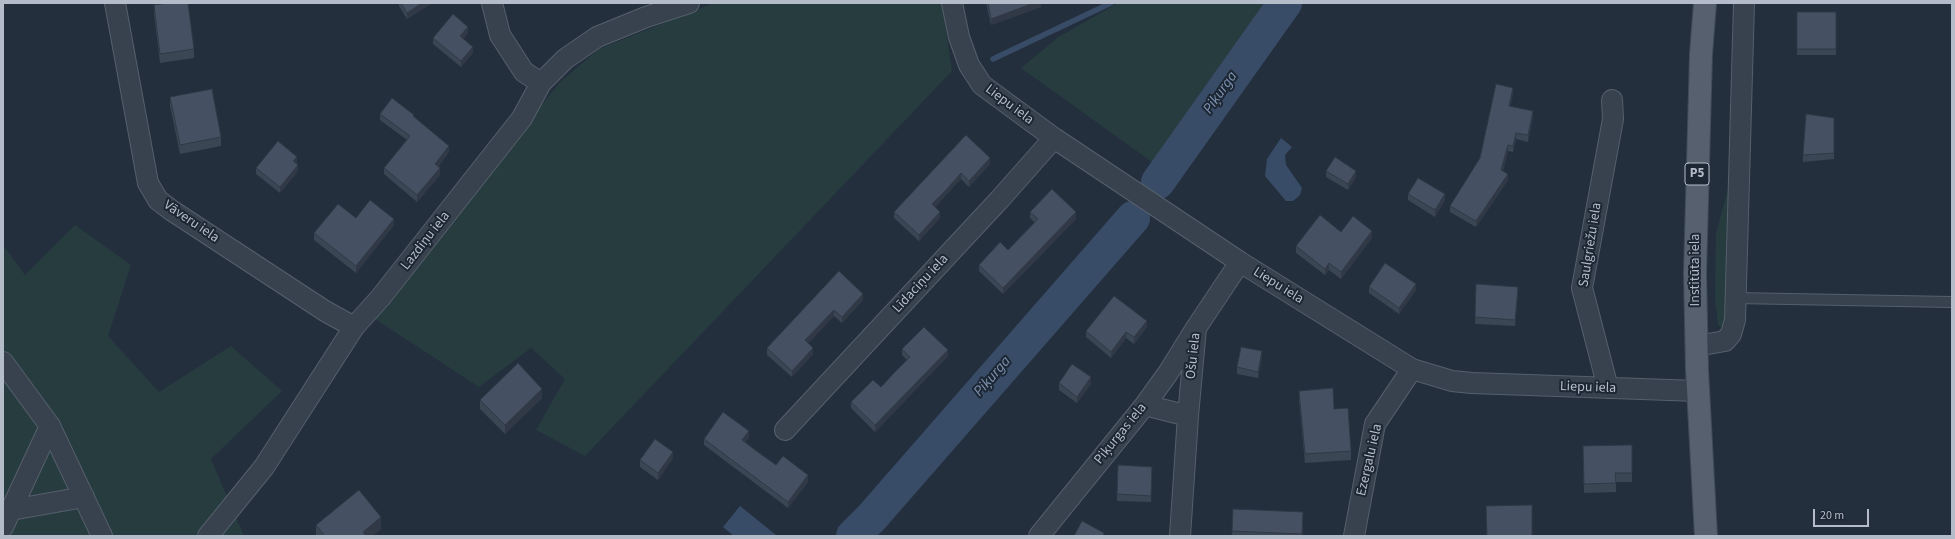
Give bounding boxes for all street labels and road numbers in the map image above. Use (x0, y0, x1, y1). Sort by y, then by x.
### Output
street label: Liepu iela (981, 81, 1037, 129)
road number: P5 (1685, 163, 1709, 185)
street label: Vāveru iela (160, 197, 222, 247)
street label: Saulgriežu iela (1576, 202, 1606, 288)
street label: Lazdiņu iela (398, 208, 454, 274)
street label: Institūta iela (1688, 234, 1704, 306)
street label: Līdaciņu iela (890, 251, 952, 317)
street label: Liepu iela (1250, 264, 1306, 308)
street label: Ošu iela (1183, 332, 1205, 380)
street label: Liepu iela (1560, 379, 1616, 397)
street label: Piķurgas iela (1091, 400, 1151, 468)
street label: Ezergalu iela (1354, 422, 1386, 498)

